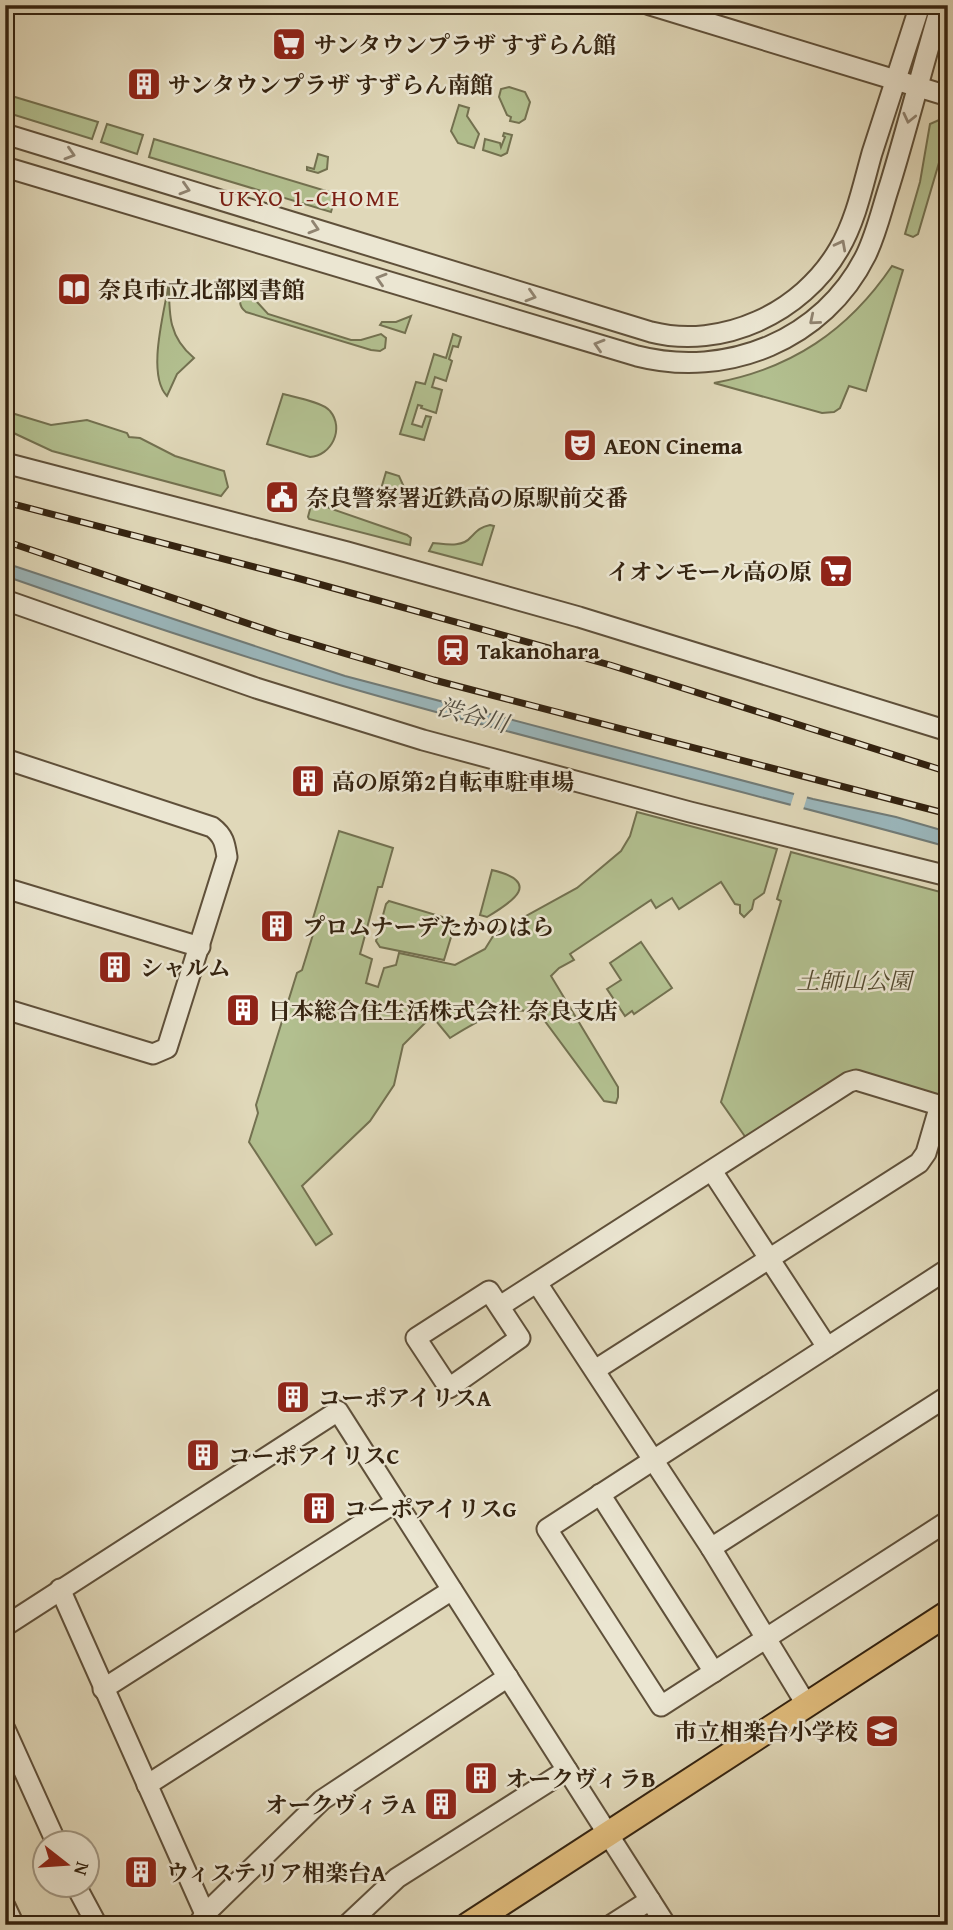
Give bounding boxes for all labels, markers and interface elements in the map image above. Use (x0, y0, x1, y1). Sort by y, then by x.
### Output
supermarket icon: サンタウンプラザ すずらん館 (270, 25, 308, 63)
place label: サンタウンプラザ すずらん館 (314, 28, 616, 61)
building icon: サンタウンプラザ すずらん南館 (125, 65, 163, 103)
place label: サンタウンプラザ すずらん南館 (168, 68, 493, 101)
one-way arrow (903, 112, 917, 124)
one-way arrow (64, 146, 76, 161)
district label: UKYO 1-CHOME (219, 180, 401, 215)
one-way arrow (178, 181, 191, 195)
one-way arrow (307, 220, 319, 235)
one-way arrow (832, 239, 846, 252)
library icon: 奈良市立北部図書館 (55, 270, 93, 308)
one-way arrow (375, 272, 387, 287)
place label: 奈良市立北部図書館 (98, 273, 305, 306)
one-way arrow (525, 288, 537, 303)
one-way arrow (809, 311, 821, 324)
one-way arrow (593, 338, 605, 353)
theatre icon: AEON Cinema (561, 426, 599, 464)
place label: AEON Cinema (604, 429, 743, 462)
public building icon: 奈良警察署近鉄高の原駅前交番 (263, 478, 301, 516)
place label: 奈良警察署近鉄高の原駅前交番 (306, 481, 628, 514)
supermarket icon: イオンモール高の原 (817, 552, 855, 590)
place label: イオンモール高の原 (607, 555, 812, 588)
station icon: Takanohara (434, 631, 472, 669)
place label: Takanohara (477, 634, 600, 667)
water label: 渋谷川 (434, 689, 515, 742)
building icon: 高の原第2自転車駐車場 (289, 762, 327, 800)
place label: 高の原第2自転車駐車場 (332, 765, 574, 798)
building icon: プロムナーデたかのはら (258, 907, 296, 945)
place label: プロムナーデたかのはら (302, 910, 555, 943)
building icon: シャルム (96, 948, 134, 986)
place label: シャルム (140, 951, 231, 984)
park label: 土師山公園 (797, 964, 916, 997)
building icon: 日本総合住生活株式会社 奈良支店 (224, 991, 262, 1029)
place label: 日本総合住生活株式会社 奈良支店 (268, 994, 618, 1027)
building icon: コーポアイリスA (274, 1378, 312, 1416)
place label: コーポアイリスA (318, 1381, 491, 1414)
building icon: コーポアイリスC (184, 1436, 222, 1474)
place label: コーポアイリスC (228, 1439, 399, 1472)
building icon: コーポアイリスG (300, 1489, 338, 1527)
place label: コーポアイリスG (344, 1492, 516, 1525)
school or university icon: 市立相楽台小学校 (863, 1712, 901, 1750)
place label: 市立相楽台小学校 (674, 1715, 858, 1748)
building icon: オークヴィラB (462, 1759, 500, 1797)
place label: オークヴィラB (505, 1762, 656, 1795)
building icon: オークヴィラA (422, 1785, 460, 1823)
place label: オークヴィラA (265, 1788, 416, 1821)
north arrow (32, 1828, 102, 1898)
building icon: ウィステリア相楽台A (122, 1853, 160, 1891)
place label: ウィステリア相楽台A (166, 1856, 386, 1889)
text: N (67, 1859, 98, 1879)

